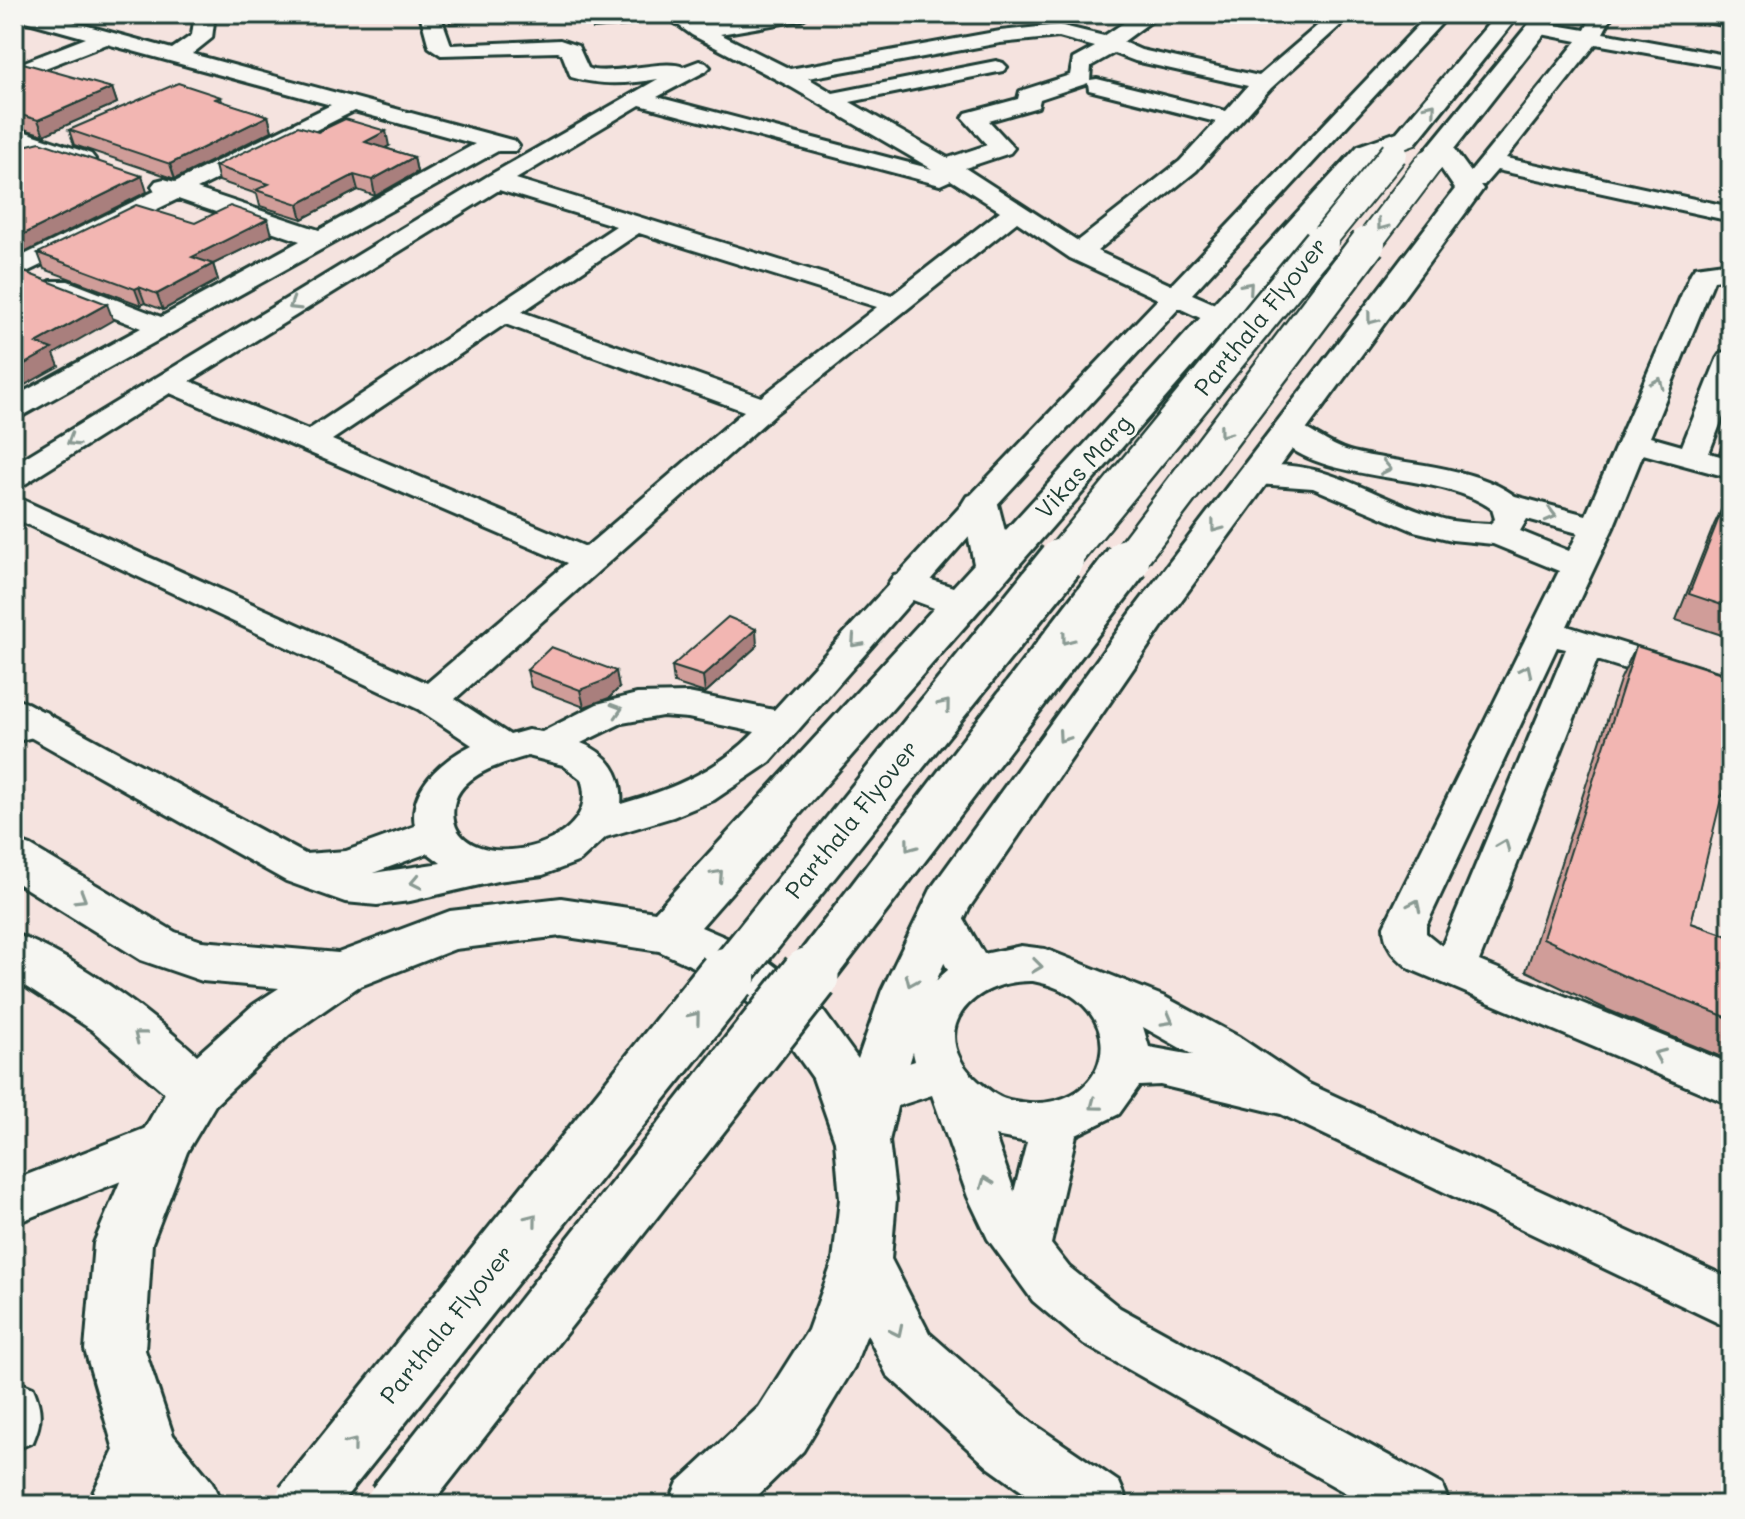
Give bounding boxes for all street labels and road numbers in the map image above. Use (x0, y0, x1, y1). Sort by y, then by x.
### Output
street label: Parthala Flyover (1186, 230, 1333, 402)
street label: Vikas Marg (1028, 407, 1138, 525)
street label: Parthala Flyover (777, 733, 924, 905)
street label: Parthala Flyover (372, 1238, 519, 1410)

